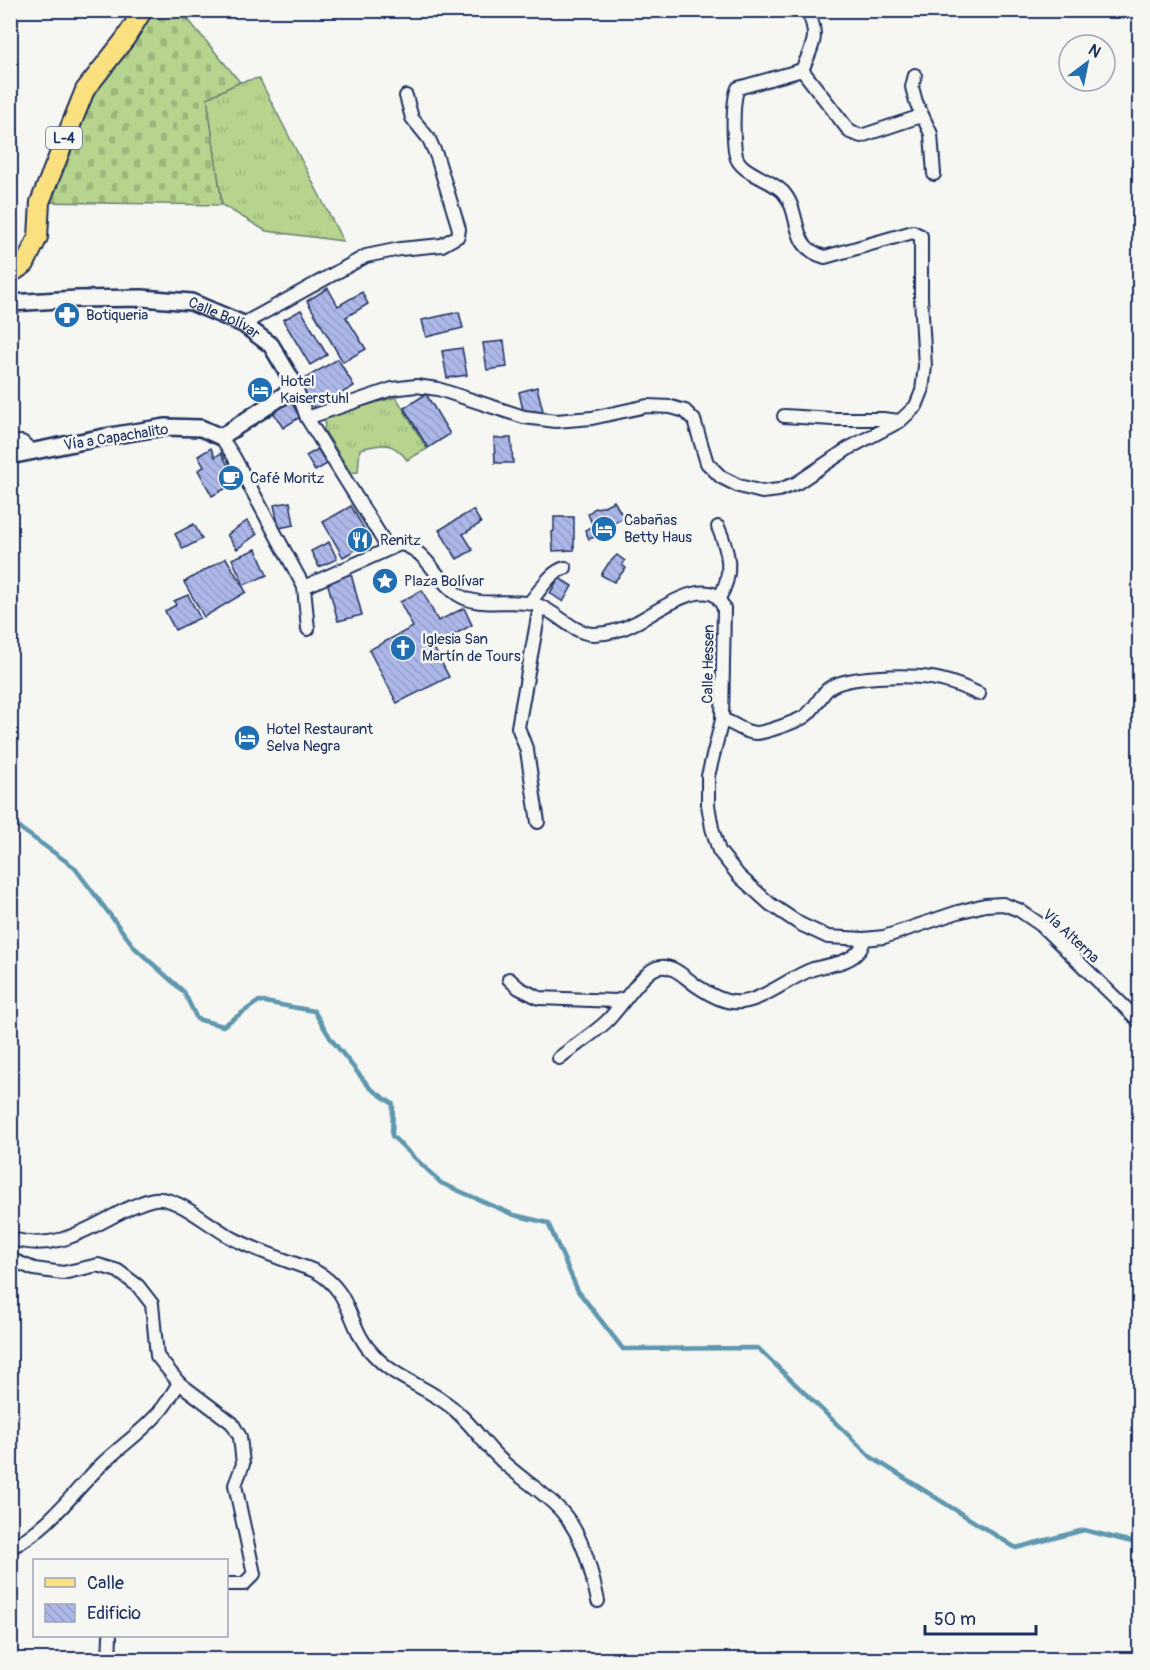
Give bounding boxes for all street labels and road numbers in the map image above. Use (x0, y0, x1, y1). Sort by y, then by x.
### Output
road number: L-4 (46, 127, 82, 149)
street label: Calle Bolívar (185, 293, 264, 344)
street label: Vía a Capachalito (62, 420, 170, 455)
street label: Calle Hessen (698, 624, 719, 704)
street label: Vía Alterna (1038, 905, 1103, 968)

